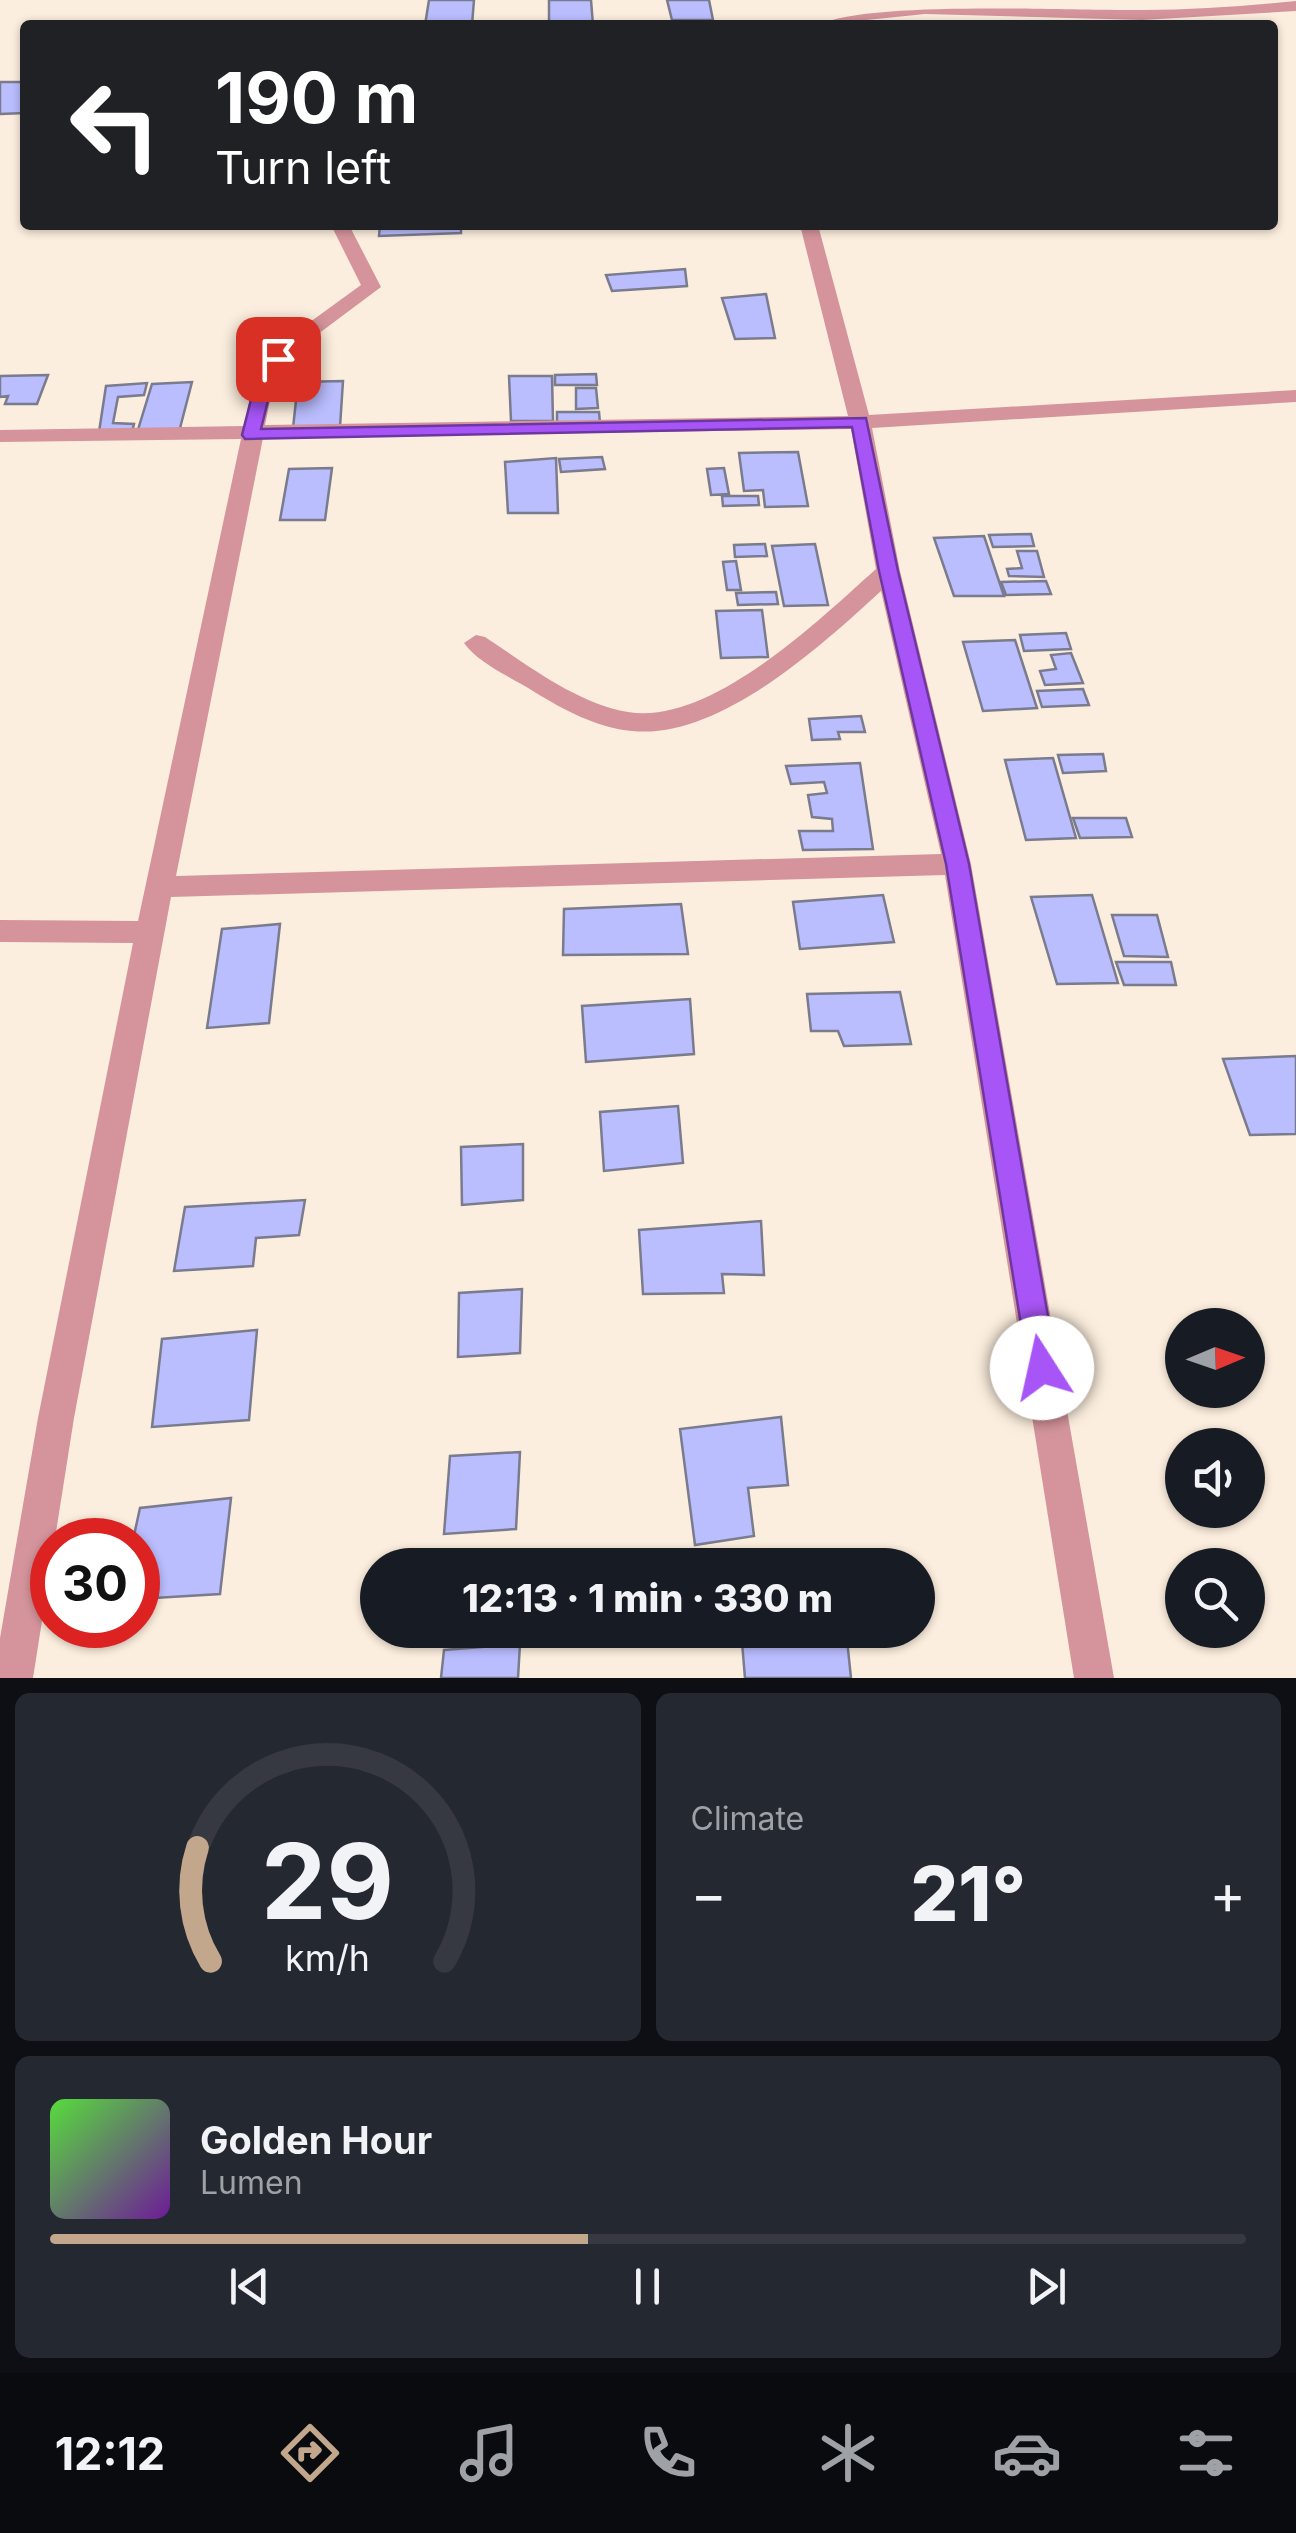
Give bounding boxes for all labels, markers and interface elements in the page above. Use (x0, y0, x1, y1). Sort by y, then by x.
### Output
text: 190 m (215, 55, 418, 140)
icon: left (50, 60, 180, 190)
text: Turn left (215, 140, 391, 195)
pin (236, 317, 321, 402)
icon: arrive (251, 332, 306, 387)
north arrow (1165, 1308, 1265, 1408)
map controls (1165, 1308, 1265, 1648)
position arrow (990, 1316, 1094, 1420)
button: sound (1165, 1428, 1265, 1528)
speed limit sign: 30 (30, 1518, 160, 1648)
button: search (1165, 1548, 1265, 1648)
text: 12:13 · 1 min · 330 m (462, 1575, 833, 1621)
text: Climate (691, 1799, 804, 1838)
text: 29 (261, 1818, 394, 1944)
text: 21° (910, 1848, 1026, 1939)
text: − (691, 1861, 727, 1927)
text: + (1210, 1861, 1246, 1927)
text: km/h (285, 1936, 370, 1980)
text: Golden Hour (200, 2117, 432, 2163)
text: Lumen (200, 2163, 303, 2202)
icon: previous (222, 2259, 277, 2314)
icon: pause (620, 2259, 675, 2314)
icon: next (1019, 2259, 1074, 2314)
icon: directions (275, 2418, 345, 2488)
icon: music (454, 2418, 524, 2488)
icon: phone (633, 2418, 703, 2488)
icon: climate (813, 2418, 883, 2488)
icon: car (992, 2418, 1062, 2488)
icon: filters (1171, 2418, 1241, 2488)
text: 12:12 (55, 2426, 165, 2481)

